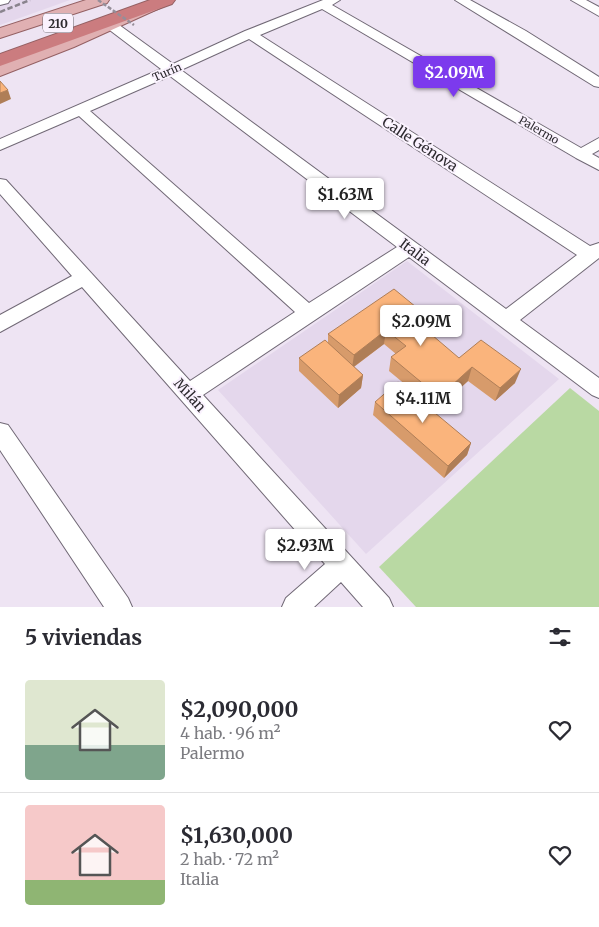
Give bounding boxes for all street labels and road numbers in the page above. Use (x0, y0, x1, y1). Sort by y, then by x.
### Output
road number: 210 (43, 13, 73, 32)
street label: Turín (150, 59, 184, 85)
street label: Calle Génova (379, 113, 462, 175)
street label: Palermo (516, 113, 562, 147)
street label: Italia (396, 234, 435, 270)
street label: Milán (170, 374, 210, 416)

